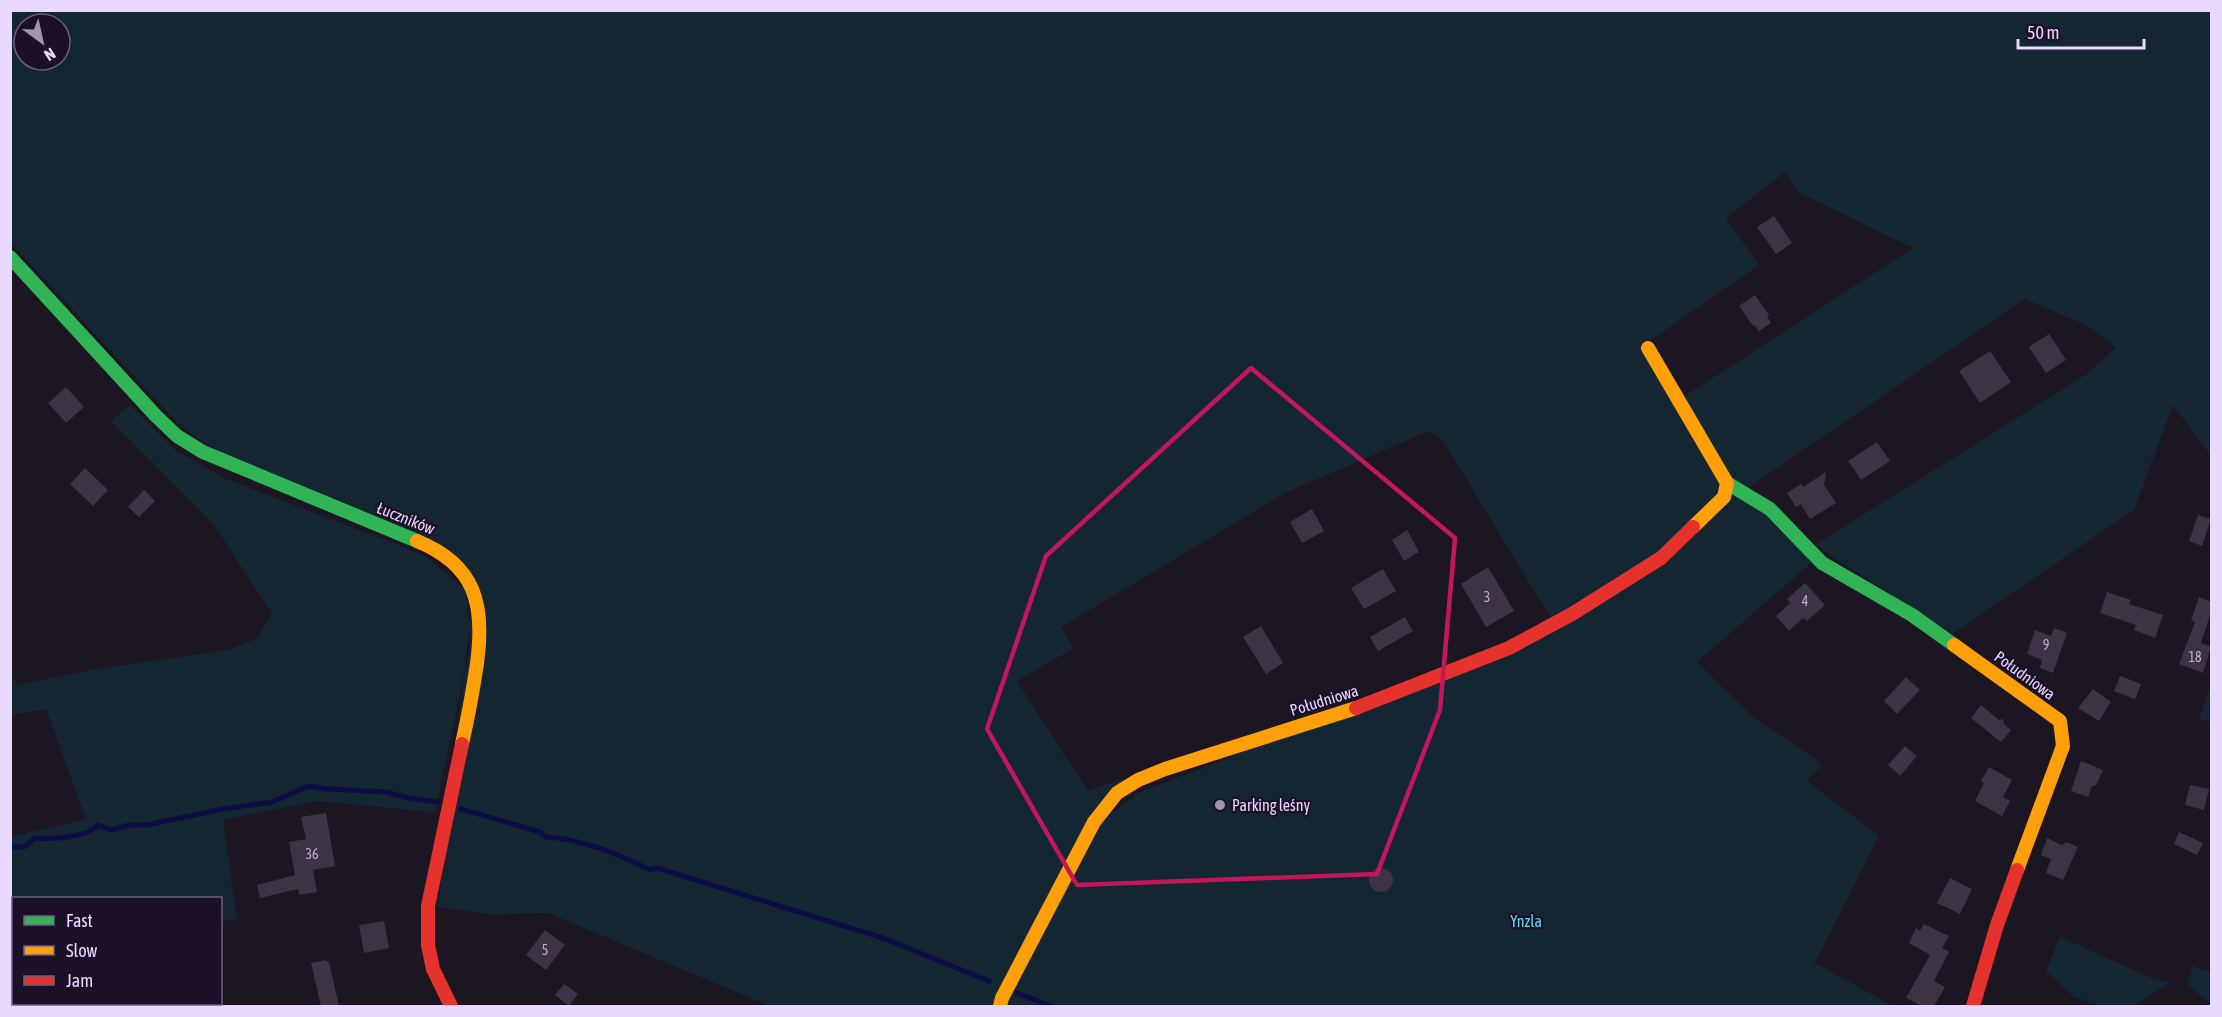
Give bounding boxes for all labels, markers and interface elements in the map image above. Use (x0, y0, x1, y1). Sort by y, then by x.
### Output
north arrow (12, 12, 72, 72)
scale bar (2018, 12, 2144, 50)
text: 50 m (2027, 22, 2059, 43)
text: N (41, 44, 59, 65)
street label: Łuczników (374, 498, 438, 538)
house number: 3 (1484, 589, 1490, 605)
house number: 4 (1802, 593, 1809, 609)
house number: 9 (2043, 637, 2049, 653)
street label: Południowa (1991, 647, 2059, 703)
house number: 18 (2188, 649, 2202, 665)
street label: Południowa (1288, 681, 1360, 719)
place label: Parking leśny (1232, 796, 1311, 815)
marker: Parking leśny (1213, 798, 1227, 812)
house number: 36 (305, 846, 319, 862)
legend (12, 897, 222, 1005)
text: Fast (66, 910, 93, 931)
park label: Ynzla (1510, 912, 1542, 930)
text: Slow (66, 940, 97, 961)
house number: 5 (542, 942, 548, 958)
text: Jam (66, 970, 93, 991)

